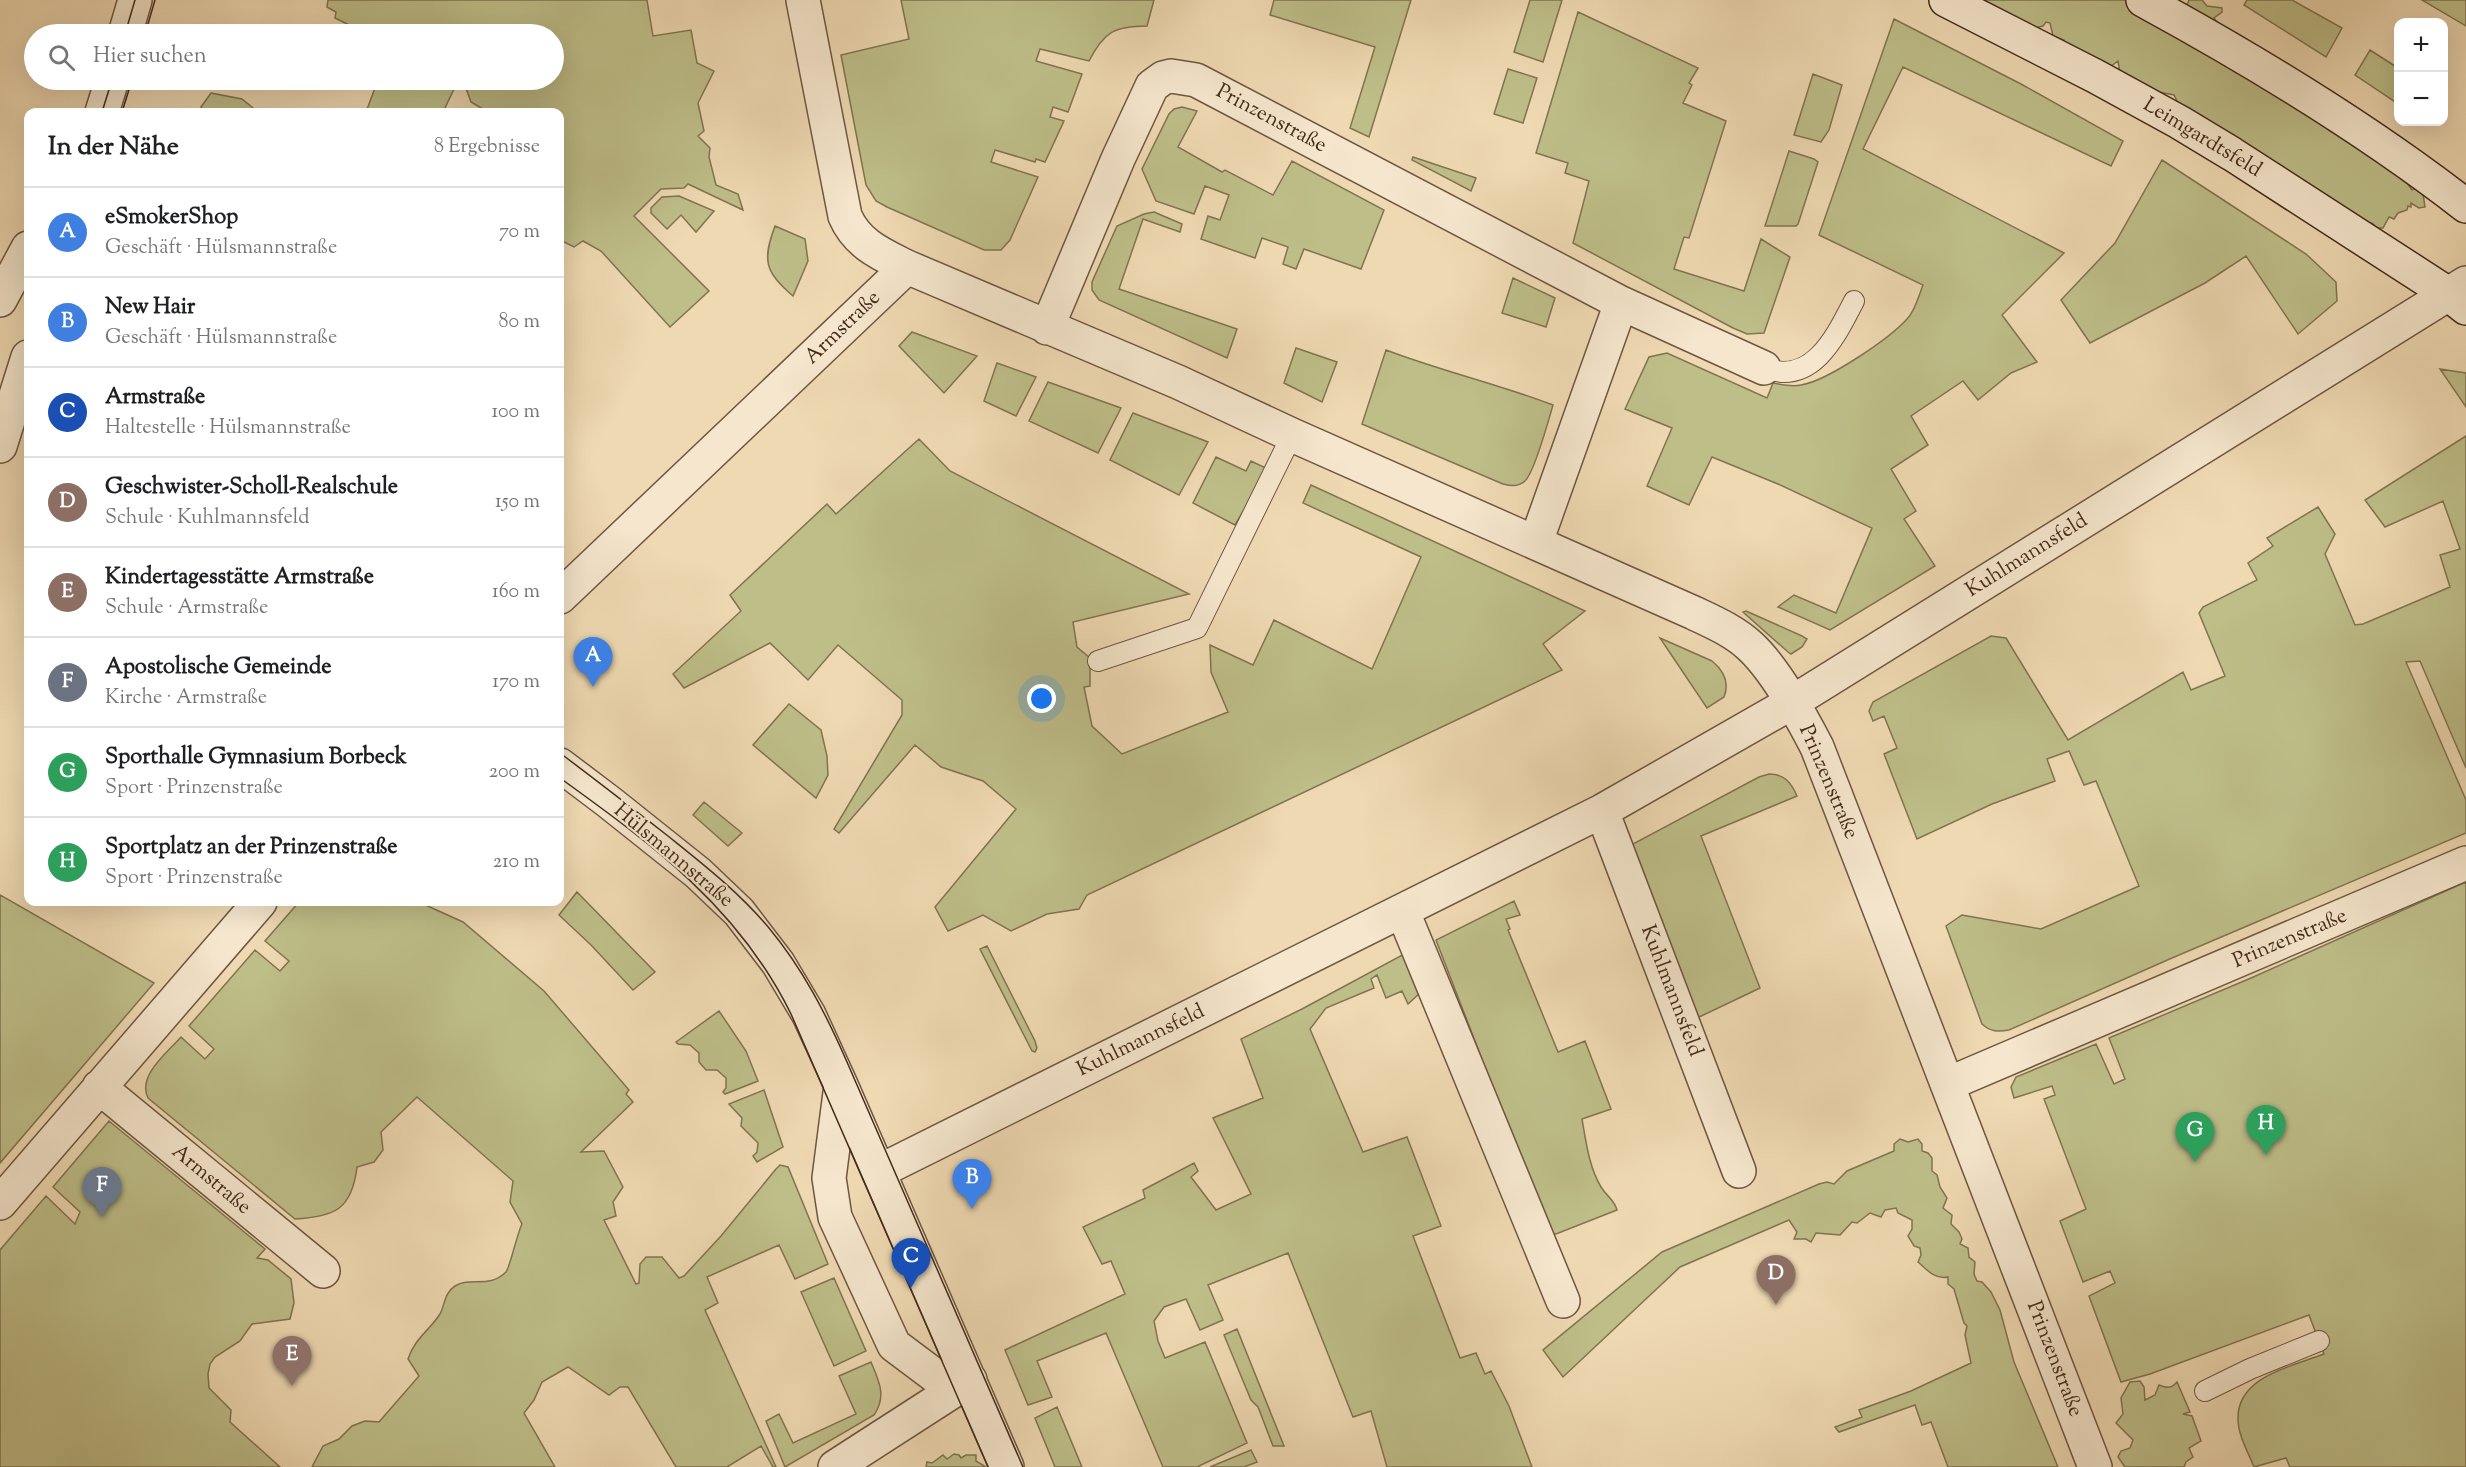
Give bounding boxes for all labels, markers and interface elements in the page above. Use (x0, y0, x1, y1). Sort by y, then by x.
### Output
map controls (2394, 18, 2448, 126)
button: + (2394, 18, 2448, 72)
search box (24, 24, 564, 90)
icon: search (45, 41, 78, 74)
text: Hier suchen (93, 41, 207, 73)
button: − (2394, 72, 2448, 126)
street label: Prinzenstraße (1210, 77, 1332, 161)
street label: Leimgardtsfeld (2137, 91, 2267, 185)
text: In der Nähe (48, 129, 179, 166)
text: 8 Ergebnisse (434, 133, 540, 162)
text: eSmokerShop (105, 202, 238, 234)
text: A (59, 218, 76, 247)
text: 70 m (499, 218, 540, 247)
text: Geschäft · Hülsmannstraße (105, 234, 337, 263)
street label: Armstraße (798, 284, 888, 372)
text: New Hair (105, 292, 195, 324)
text: B (61, 308, 74, 337)
text: 80 m (499, 308, 540, 337)
text: Geschäft · Hülsmannstraße (105, 324, 337, 353)
text: Armstraße (105, 382, 205, 414)
text: C (59, 398, 76, 427)
text: 100 m (491, 398, 540, 427)
text: Haltestelle · Hülsmannstraße (105, 414, 351, 443)
text: Geschwister-Scholl-Realschule (105, 472, 398, 504)
text: D (60, 488, 75, 517)
text: 150 m (495, 488, 540, 517)
text: Schule · Kuhlmannsfeld (105, 504, 309, 533)
street label: Kuhlmannsfeld (1960, 506, 2094, 606)
text: Kindertagesstätte Armstraße (105, 562, 374, 594)
text: E (61, 578, 74, 607)
text: 160 m (492, 578, 540, 607)
text: Schule · Armstraße (105, 594, 268, 623)
pin: A (574, 638, 612, 687)
text: Apostolische Gemeinde (105, 652, 331, 684)
text: F (62, 668, 73, 697)
text: 170 m (492, 668, 540, 697)
text: Kirche · Armstraße (105, 684, 267, 713)
your location (1027, 684, 1056, 713)
street label: Prinzenstraße (1790, 720, 1866, 844)
text: Sporthalle Gymnasium Borbeck (105, 742, 407, 774)
text: G (59, 758, 76, 787)
text: 200 m (489, 758, 540, 787)
text: Sport · Prinzenstraße (105, 774, 283, 803)
street label: Hülsmannstraße (606, 797, 740, 915)
text: Sportplatz an der Prinzenstraße (105, 832, 398, 864)
text: H (60, 848, 75, 877)
text: 210 m (493, 848, 540, 877)
text: Sport · Prinzenstraße (105, 864, 283, 893)
street label: Prinzenstraße (2228, 901, 2352, 977)
street label: Kuhlmannsfeld (1632, 921, 1710, 1061)
street label: Kuhlmannsfeld (1072, 997, 1210, 1085)
pin: H (2246, 1106, 2286, 1155)
pin: G (2176, 1112, 2214, 1162)
street label: Armstraße (165, 1138, 257, 1222)
pin: B (952, 1160, 992, 1209)
pin: F (82, 1168, 122, 1217)
pin: C (892, 1238, 930, 1288)
pin: D (1756, 1256, 1796, 1305)
street label: Prinzenstraße (2018, 1297, 2090, 1421)
pin: E (272, 1336, 312, 1386)

